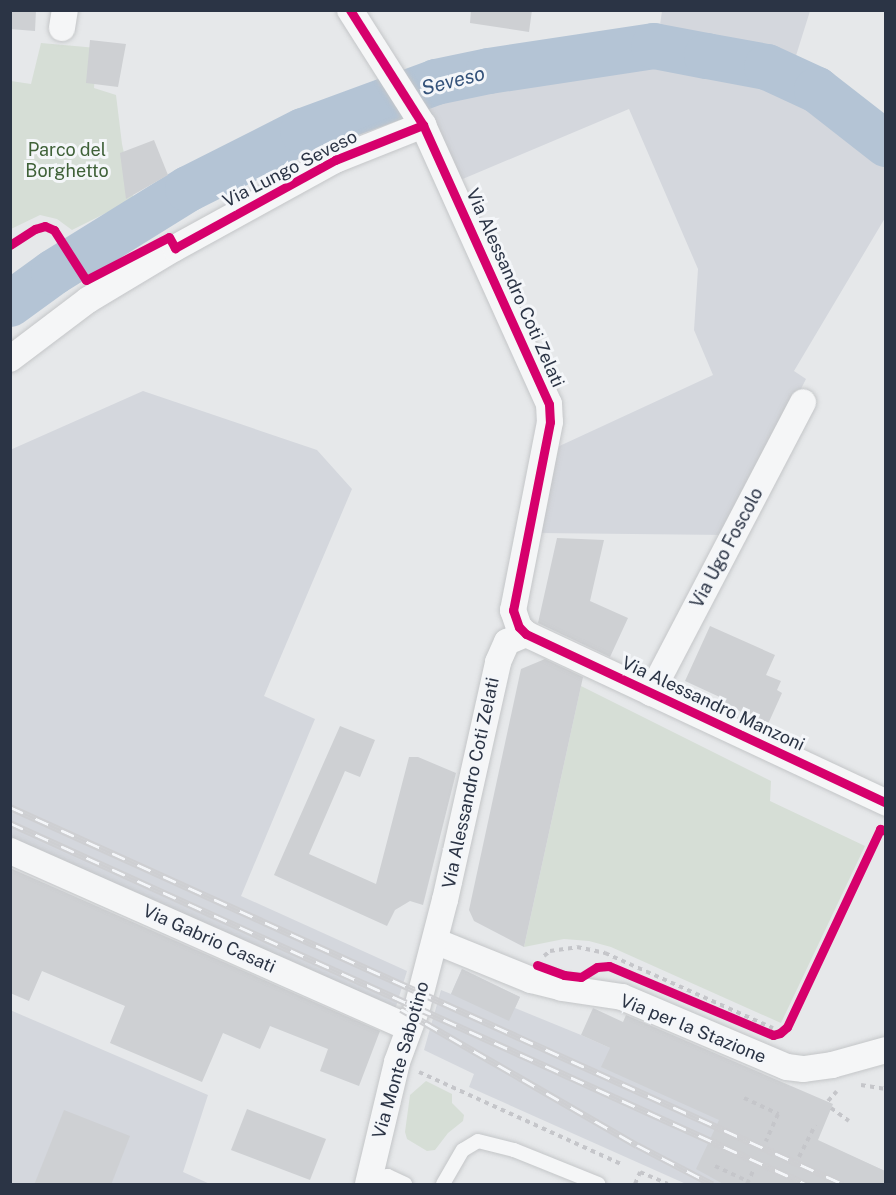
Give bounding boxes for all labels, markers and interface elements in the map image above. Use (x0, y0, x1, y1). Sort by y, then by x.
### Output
water label: Seveso (419, 62, 487, 100)
street label: Via Lungo Seveso (219, 126, 361, 212)
park label: Parco del Borghetto (25, 140, 109, 182)
street label: Via Alessandro Coti Zelati (461, 185, 569, 391)
street label: Via Ugo Foscolo (686, 484, 768, 612)
street label: Via Alessandro Manzoni (618, 652, 808, 756)
street label: Via Alessandro Coti Zelati (438, 675, 504, 891)
street label: Via Gabrio Casati (139, 900, 279, 978)
street label: Via Monte Sabotino (368, 979, 434, 1141)
street label: Via per la Stazione (617, 990, 769, 1068)

